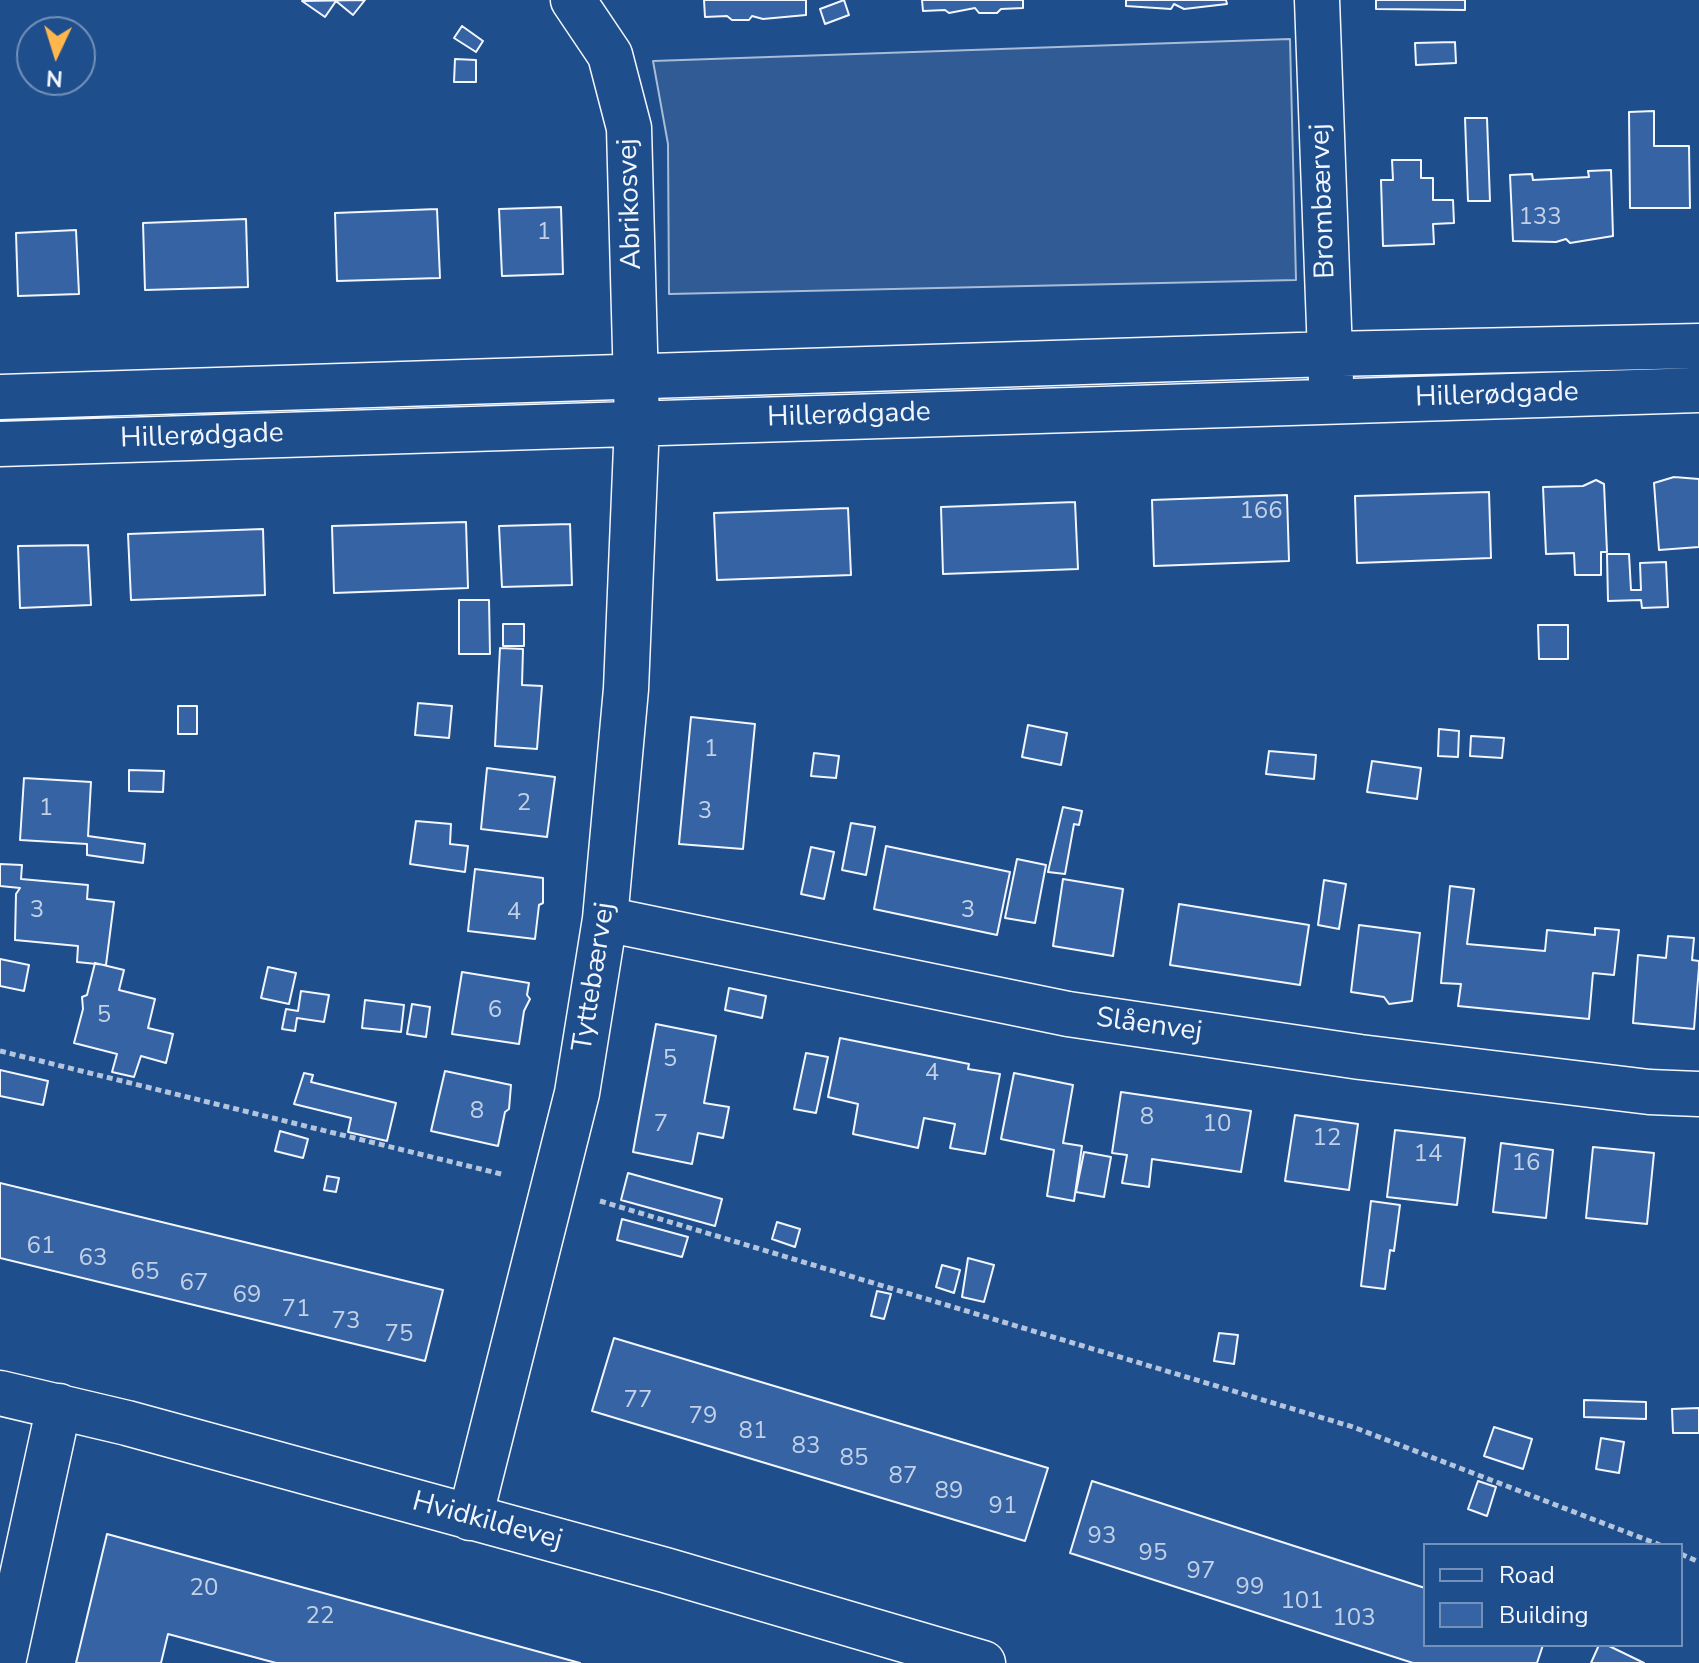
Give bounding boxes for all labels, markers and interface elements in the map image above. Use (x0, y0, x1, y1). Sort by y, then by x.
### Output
north arrow (16, 16, 96, 96)
text: N (45, 62, 64, 93)
street label: Brombærvej (1304, 123, 1344, 279)
street label: Abrikosvej (612, 138, 650, 270)
house number: 133 (1518, 204, 1562, 232)
house number: 1 (537, 219, 551, 247)
street label: Hillerødgade (1415, 376, 1579, 416)
street label: Hillerødgade (767, 396, 931, 436)
street label: Hillerødgade (120, 417, 284, 457)
house number: 166 (1239, 498, 1283, 526)
house number: 1 (704, 736, 718, 764)
house number: 2 (517, 790, 531, 818)
house number: 1 (39, 795, 53, 823)
house number: 3 (698, 798, 712, 826)
house number: 3 (30, 897, 44, 925)
house number: 3 (961, 897, 975, 925)
house number: 4 (507, 899, 521, 927)
street label: Tyttebærvej (567, 900, 623, 1054)
house number: 6 (488, 997, 502, 1025)
house number: 5 (97, 1002, 111, 1030)
street label: Slåenvej (1094, 1002, 1204, 1050)
house number: 5 (663, 1046, 677, 1074)
house number: 4 (925, 1060, 939, 1088)
house number: 8 (470, 1098, 484, 1126)
house number: 8 (1140, 1104, 1154, 1132)
house number: 7 (654, 1111, 668, 1139)
house number: 10 (1203, 1111, 1231, 1139)
house number: 12 (1313, 1125, 1341, 1153)
house number: 14 (1414, 1141, 1442, 1169)
house number: 16 (1512, 1150, 1540, 1178)
house number: 61 (27, 1233, 55, 1261)
house number: 63 (79, 1245, 107, 1273)
house number: 65 (131, 1259, 159, 1287)
house number: 67 (180, 1270, 208, 1298)
house number: 69 (233, 1282, 261, 1310)
house number: 71 (282, 1296, 310, 1324)
house number: 73 (332, 1308, 360, 1336)
house number: 75 (385, 1321, 413, 1349)
house number: 77 (624, 1387, 652, 1415)
house number: 79 (689, 1403, 717, 1431)
house number: 81 (739, 1418, 767, 1446)
house number: 83 (792, 1433, 820, 1461)
house number: 85 (840, 1445, 868, 1473)
house number: 87 (889, 1463, 917, 1491)
house number: 89 (935, 1478, 963, 1506)
street label: Hvidkildevej (408, 1486, 566, 1558)
house number: 91 (989, 1493, 1017, 1521)
house number: 93 (1088, 1523, 1116, 1551)
house number: 95 (1139, 1540, 1167, 1568)
legend (1423, 1543, 1683, 1647)
house number: 97 (1187, 1558, 1215, 1586)
text: Road (1499, 1559, 1555, 1591)
house number: 99 (1236, 1574, 1264, 1602)
house number: 20 (190, 1575, 218, 1603)
house number: 101 (1280, 1588, 1324, 1616)
text: Building (1499, 1599, 1589, 1631)
house number: 22 (306, 1603, 334, 1631)
house number: 103 (1332, 1605, 1376, 1633)

